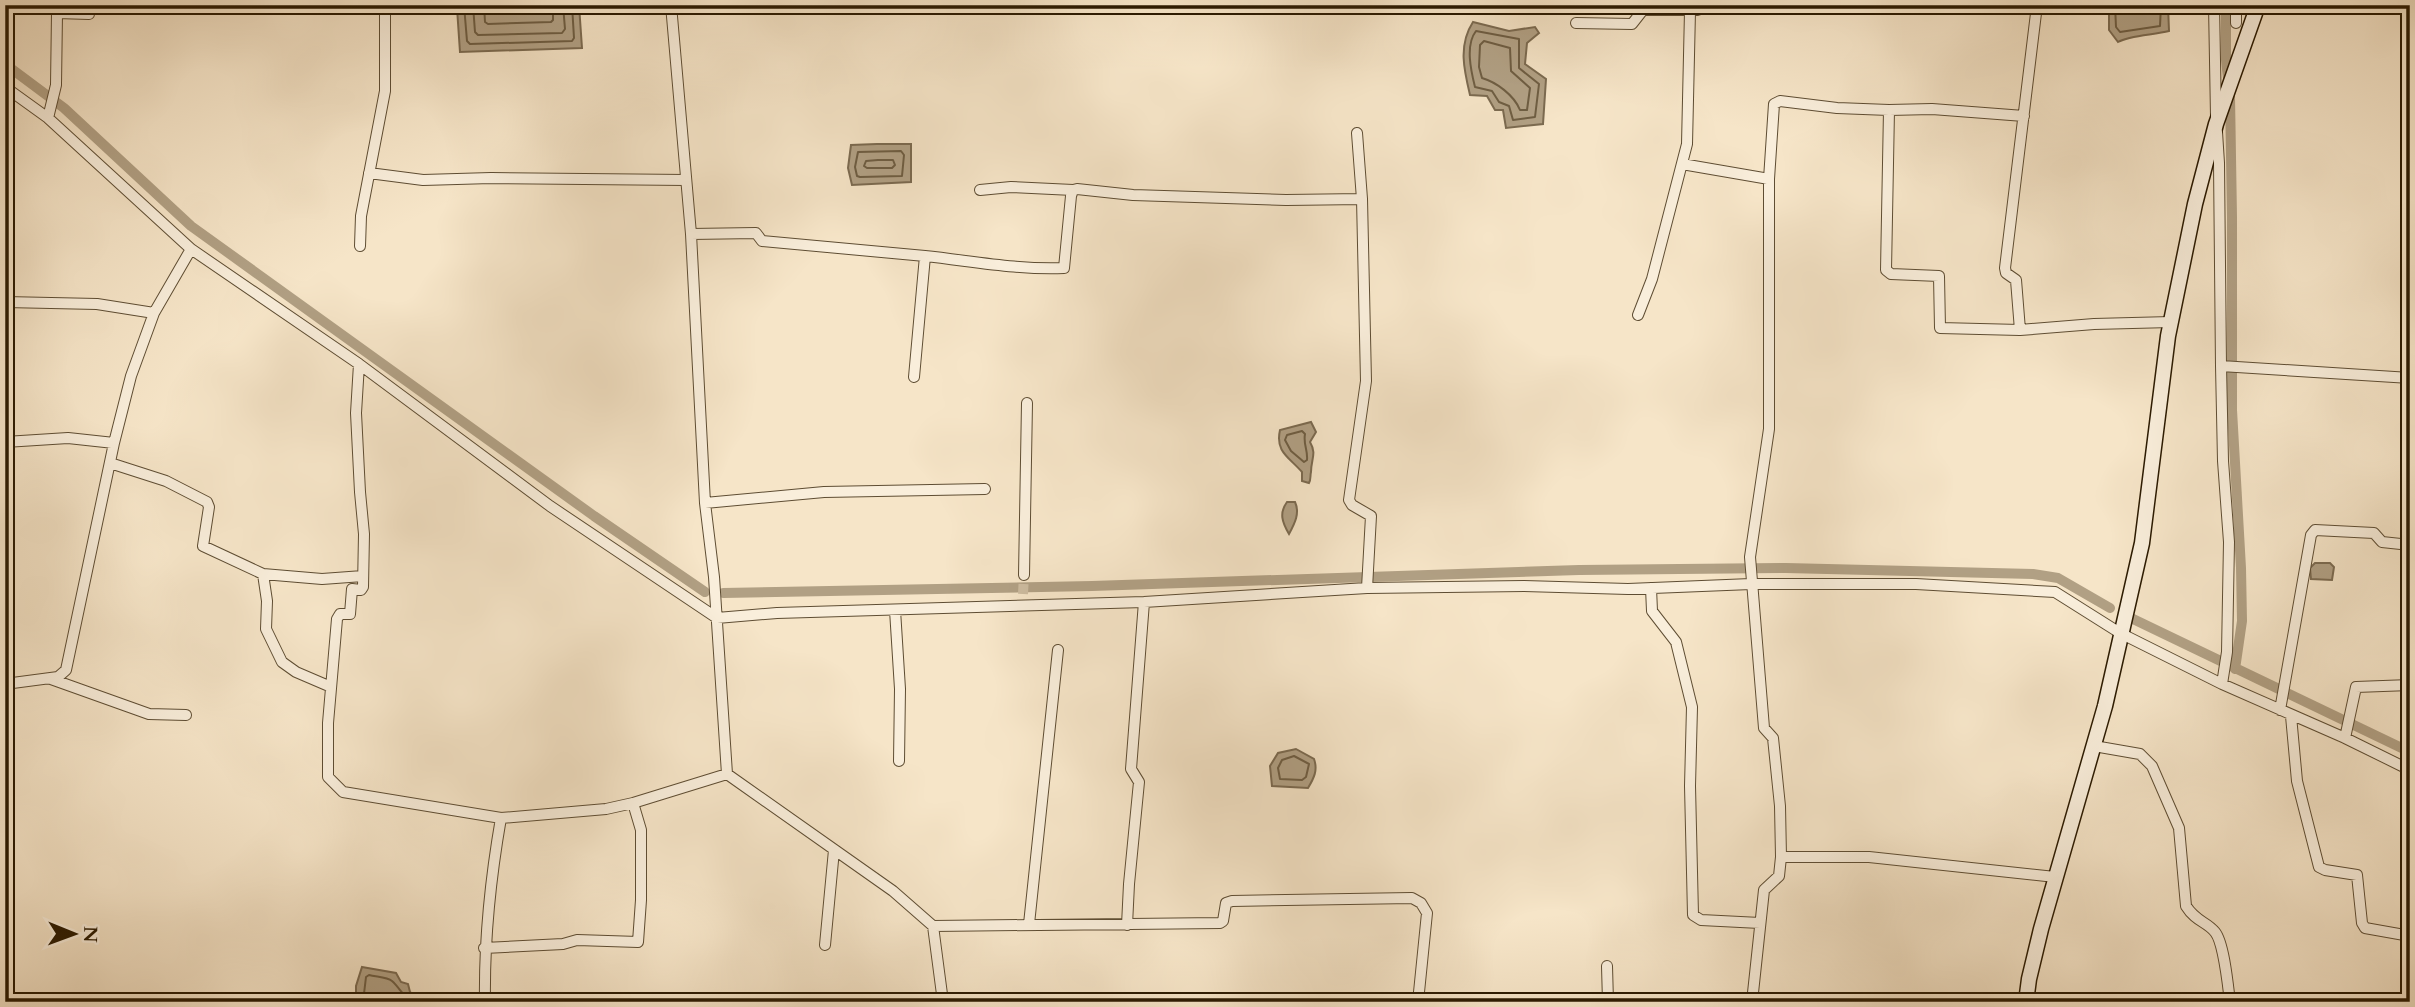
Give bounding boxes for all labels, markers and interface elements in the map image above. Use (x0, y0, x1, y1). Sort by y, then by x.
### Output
north arrow (38, 898, 108, 968)
text: N (77, 926, 103, 943)

